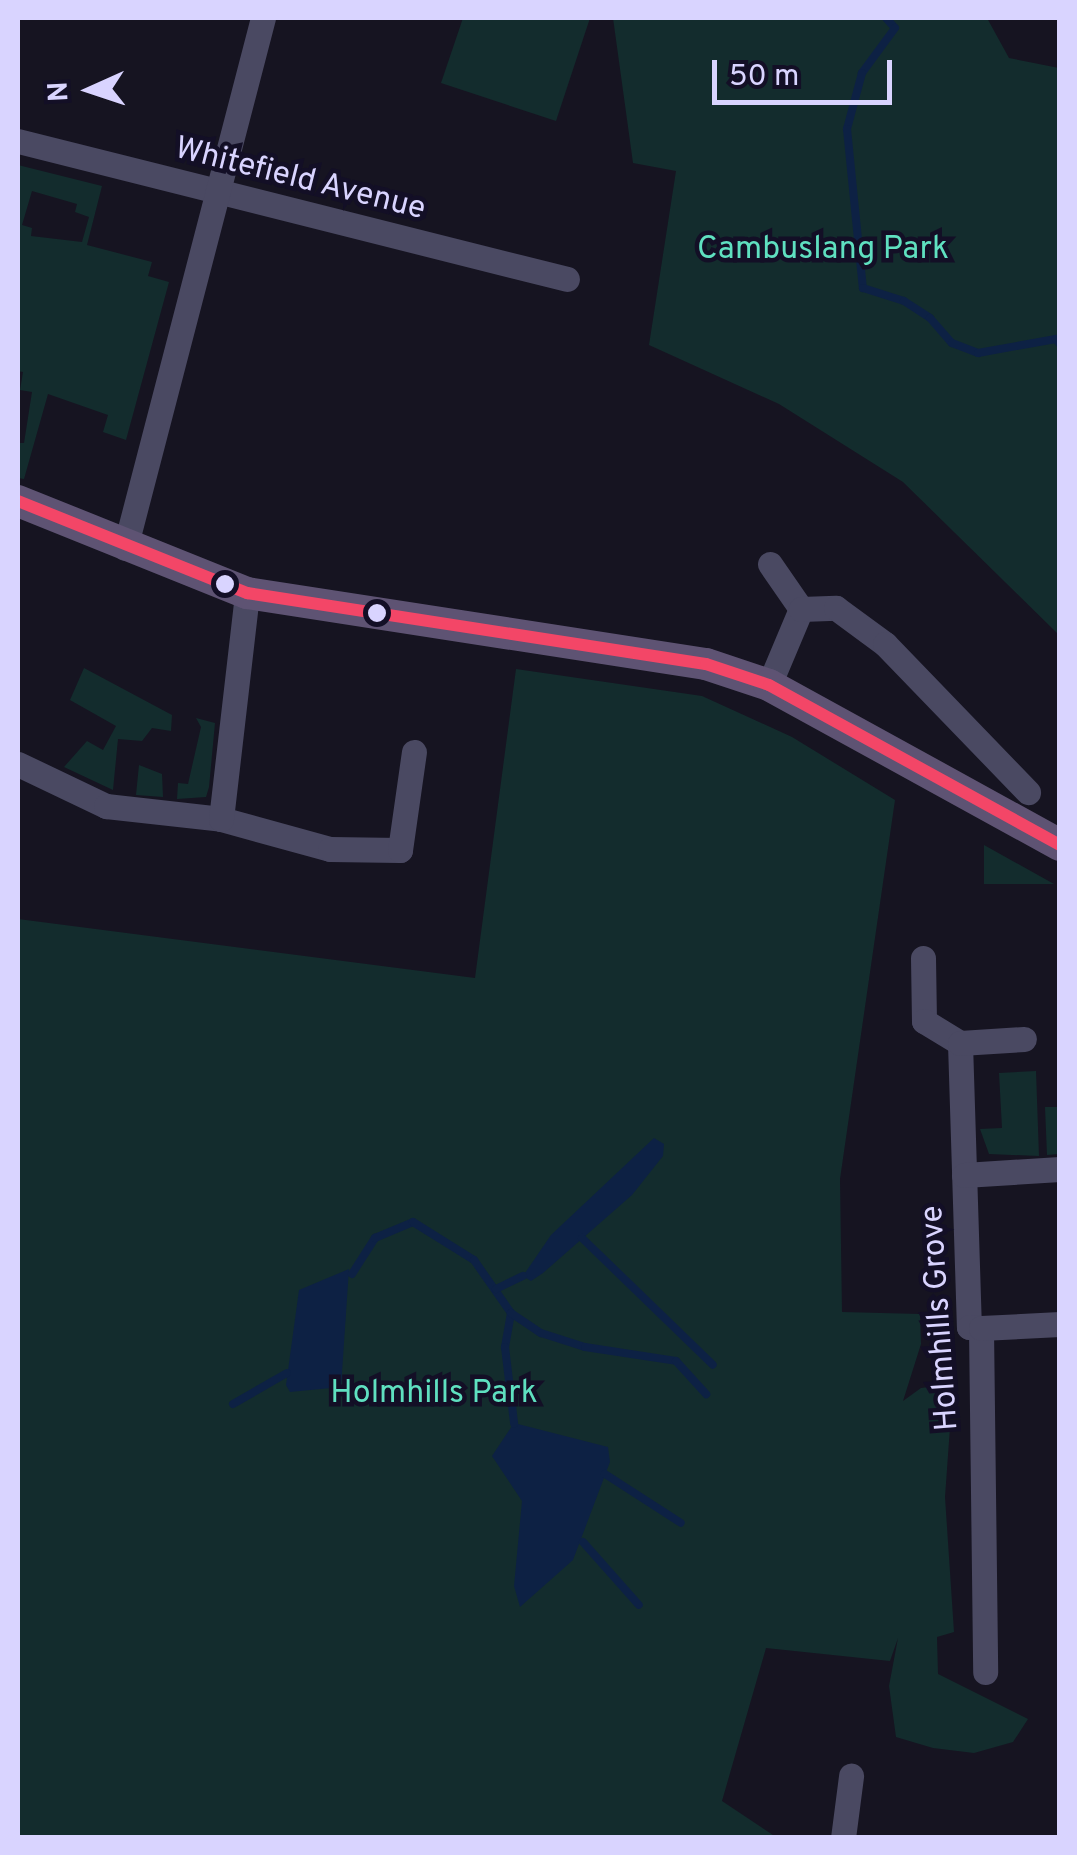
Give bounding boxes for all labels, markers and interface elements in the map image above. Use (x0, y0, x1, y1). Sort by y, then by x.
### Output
north arrow (40, 40, 140, 140)
scale bar (717, 40, 897, 102)
text: 50 m (729, 59, 799, 96)
text: N (42, 81, 79, 103)
street label: Whitefield Avenue (170, 130, 430, 230)
park label: Cambuslang Park (697, 231, 949, 269)
unlabelled marker (215, 574, 235, 594)
unlabelled marker (367, 603, 387, 623)
street label: Holmhills Grove (914, 1204, 968, 1432)
park label: Holmhills Park (330, 1375, 538, 1413)

